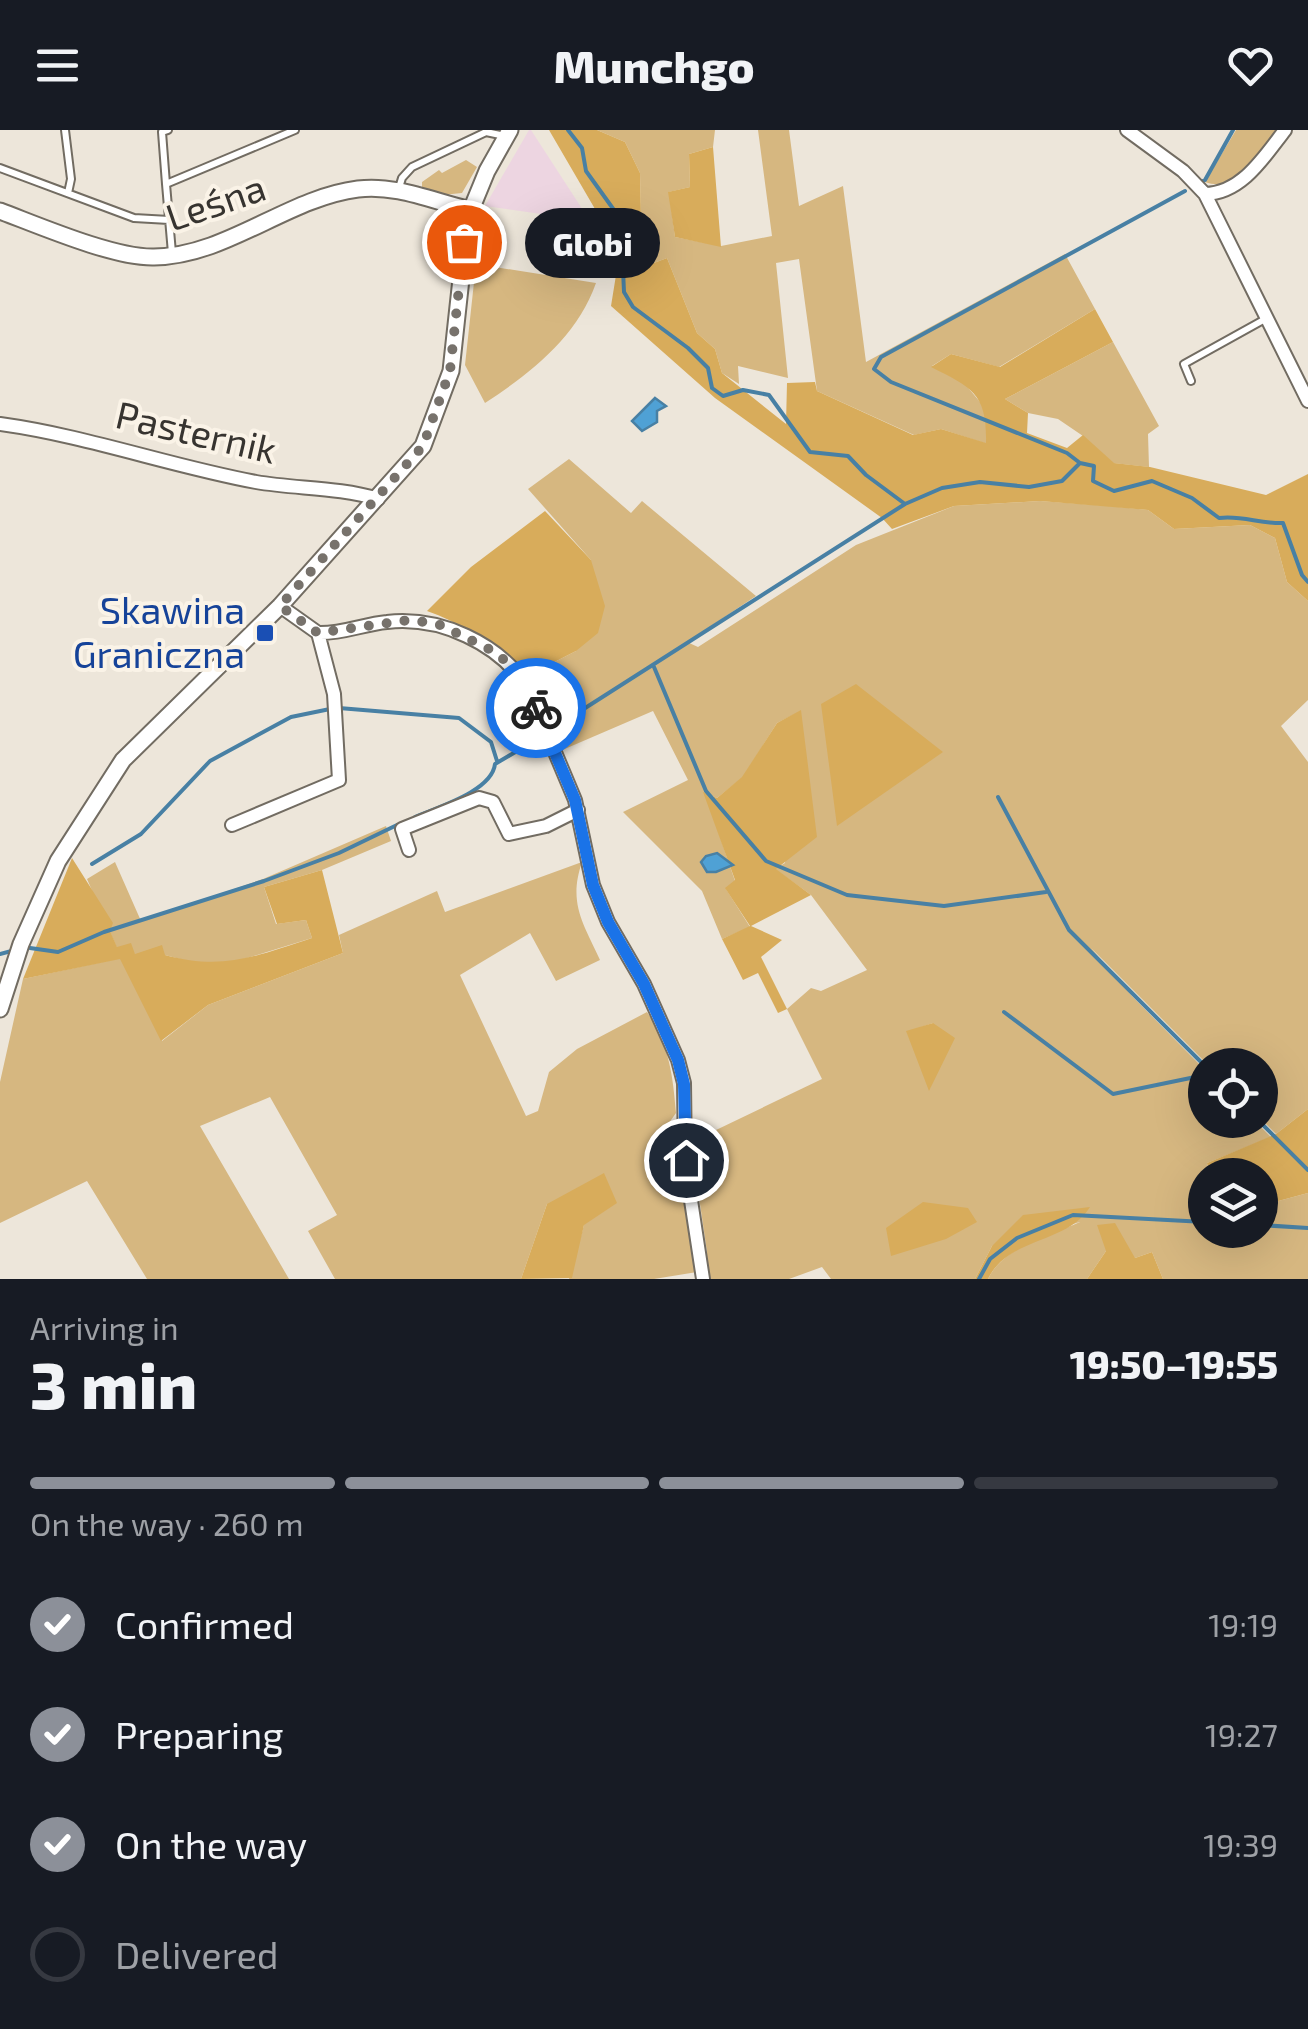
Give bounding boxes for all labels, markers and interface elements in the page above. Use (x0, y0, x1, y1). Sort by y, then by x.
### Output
icon: menu (30, 38, 85, 93)
text: Munchgo (553, 38, 755, 92)
icon: heart (1223, 38, 1278, 93)
street label: Leśna (160, 163, 271, 239)
pin (422, 200, 507, 285)
callout: Globi (524, 207, 659, 277)
icon: bag (437, 215, 492, 270)
text: Globi (552, 224, 633, 262)
street label: Pasternik (112, 390, 281, 472)
place label: Skawina Graniczna (73, 586, 245, 676)
marker: Skawina Graniczna (254, 622, 276, 644)
courier (486, 658, 586, 758)
icon: bike (509, 681, 564, 736)
map controls (1188, 1048, 1278, 1248)
button: locate (1188, 1048, 1278, 1138)
pin (644, 1118, 729, 1203)
icon: home (659, 1133, 714, 1188)
button: layers (1188, 1158, 1278, 1248)
text: Arriving in (30, 1308, 179, 1346)
text: 19:50–19:55 (1070, 1341, 1278, 1387)
text: 3 min (30, 1344, 197, 1422)
text: On the way · 260 m (30, 1504, 304, 1542)
icon: check (30, 1597, 85, 1652)
text: Confirmed (115, 1601, 294, 1647)
text: 19:19 (1208, 1605, 1278, 1643)
icon: check (30, 1707, 85, 1762)
text: Preparing (115, 1711, 283, 1757)
text: 19:27 (1205, 1715, 1278, 1753)
icon: check (30, 1817, 85, 1872)
text: On the way (115, 1821, 307, 1867)
text: 19:39 (1203, 1825, 1278, 1863)
text: Delivered (115, 1931, 279, 1977)

